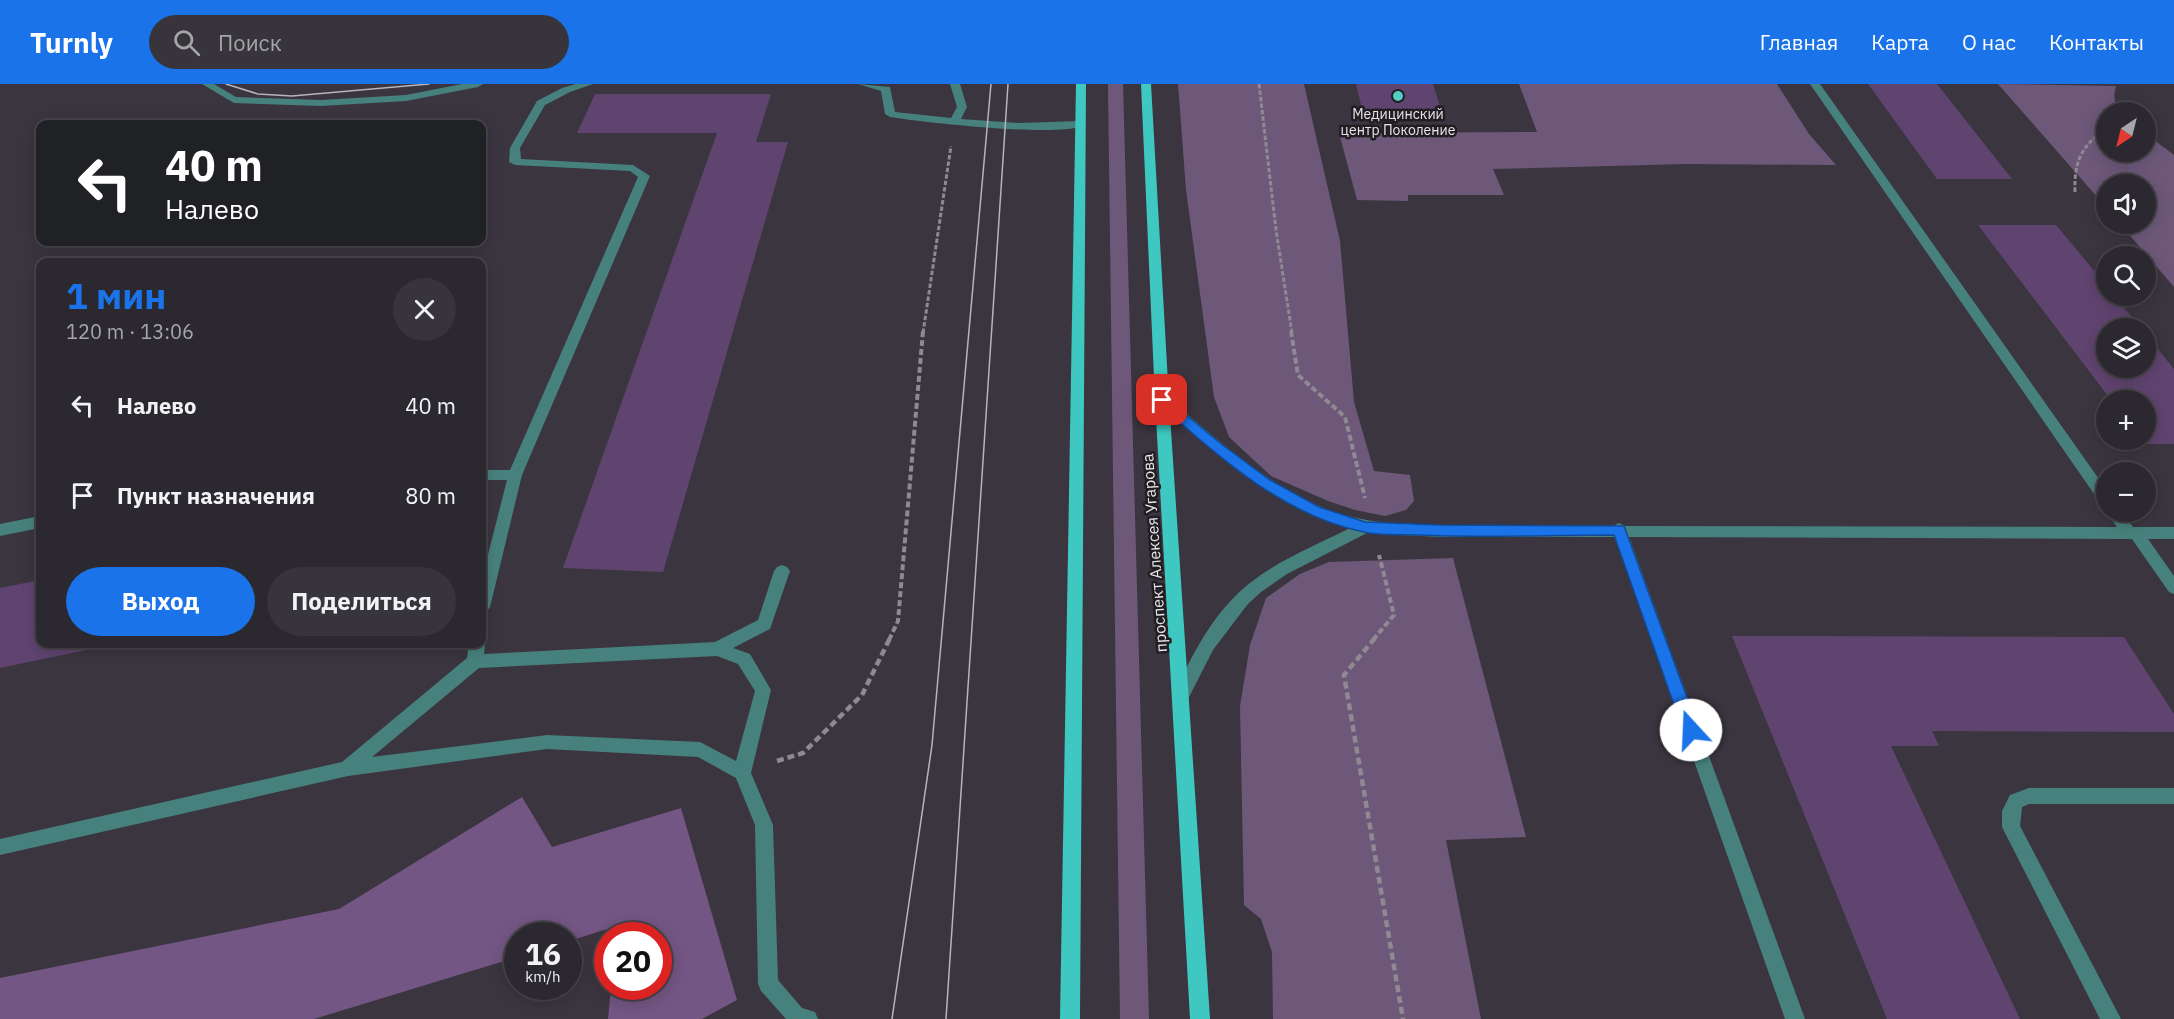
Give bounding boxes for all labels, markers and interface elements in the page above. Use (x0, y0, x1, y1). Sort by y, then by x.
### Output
search box (149, 15, 569, 69)
text: Turnly (30, 24, 113, 61)
icon: search (170, 26, 203, 59)
text: Поиск (218, 28, 282, 57)
text: Главная (1760, 28, 1838, 56)
text: Карта (1871, 28, 1929, 56)
text: О нас (1962, 28, 2016, 56)
text: Контакты (2049, 28, 2144, 56)
marker: Медицинский центр Поколение (1391, 89, 1405, 103)
north arrow (2096, 102, 2156, 162)
map controls (2096, 102, 2156, 522)
place label: Медицинский центр Поколение (1341, 105, 1456, 139)
text: 40 m (165, 138, 263, 193)
icon: left (66, 144, 144, 222)
button: sound (2096, 174, 2156, 234)
text: Налево (165, 191, 259, 226)
button: search (2096, 246, 2156, 306)
text: 1 мин (66, 272, 166, 319)
button: close (393, 278, 456, 341)
text: 120 m · 13:06 (66, 318, 194, 345)
button: layers (2096, 318, 2156, 378)
pin (1136, 374, 1187, 425)
icon: arrive (1145, 383, 1178, 416)
icon: left (66, 389, 99, 422)
button: + (2096, 390, 2156, 450)
text: Налево (117, 391, 196, 420)
text: 40 m (405, 391, 456, 420)
street label: проспект Алексея Угарова (1137, 452, 1171, 653)
button: − (2096, 462, 2156, 522)
icon: arrive (66, 479, 99, 512)
text: Пункт назначения (117, 481, 315, 510)
text: 80 m (405, 481, 456, 510)
button: Выход (66, 567, 255, 636)
button: Поделиться (267, 567, 456, 636)
position arrow (1659, 698, 1723, 762)
speed limit sign: 20 (594, 922, 672, 1000)
text: 16 (525, 934, 561, 973)
text: km/h (525, 967, 561, 986)

